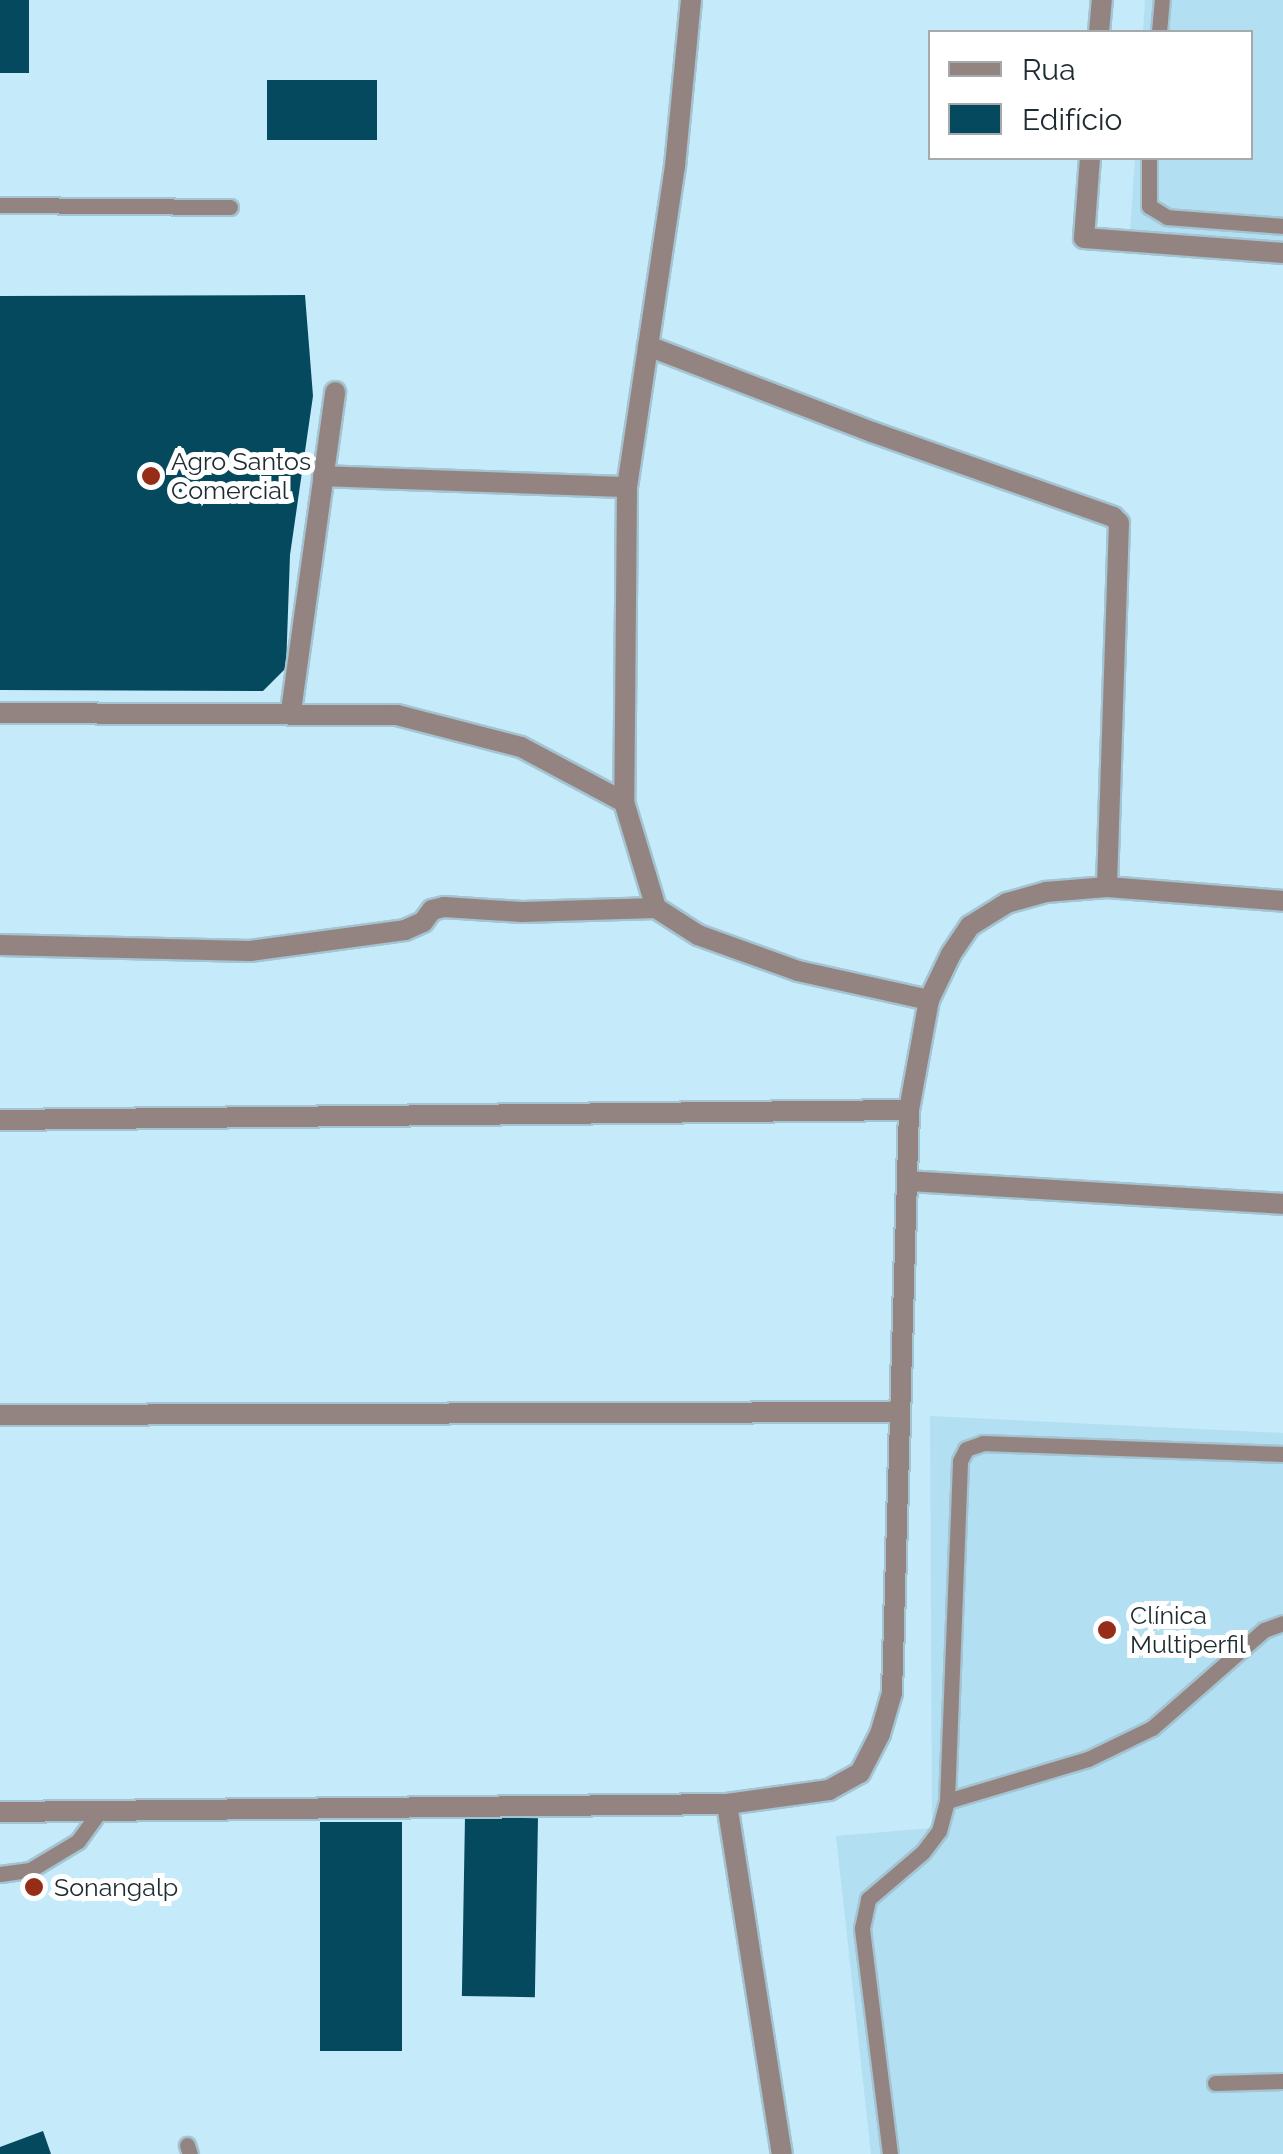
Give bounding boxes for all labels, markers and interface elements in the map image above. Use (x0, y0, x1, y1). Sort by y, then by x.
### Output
legend (928, 30, 1253, 160)
text: Rua (1022, 52, 1076, 87)
text: Edifício (1022, 102, 1122, 137)
place label: Agro Santos Comercial (171, 447, 311, 506)
marker: Agro Santos Comercial (140, 465, 162, 487)
place label: Clínica Multiperfil (1130, 1601, 1246, 1660)
marker: Clínica Multiperfil (1094, 1617, 1120, 1643)
place label: Sonangalp (54, 1872, 178, 1902)
marker: Sonangalp (23, 1876, 45, 1898)

